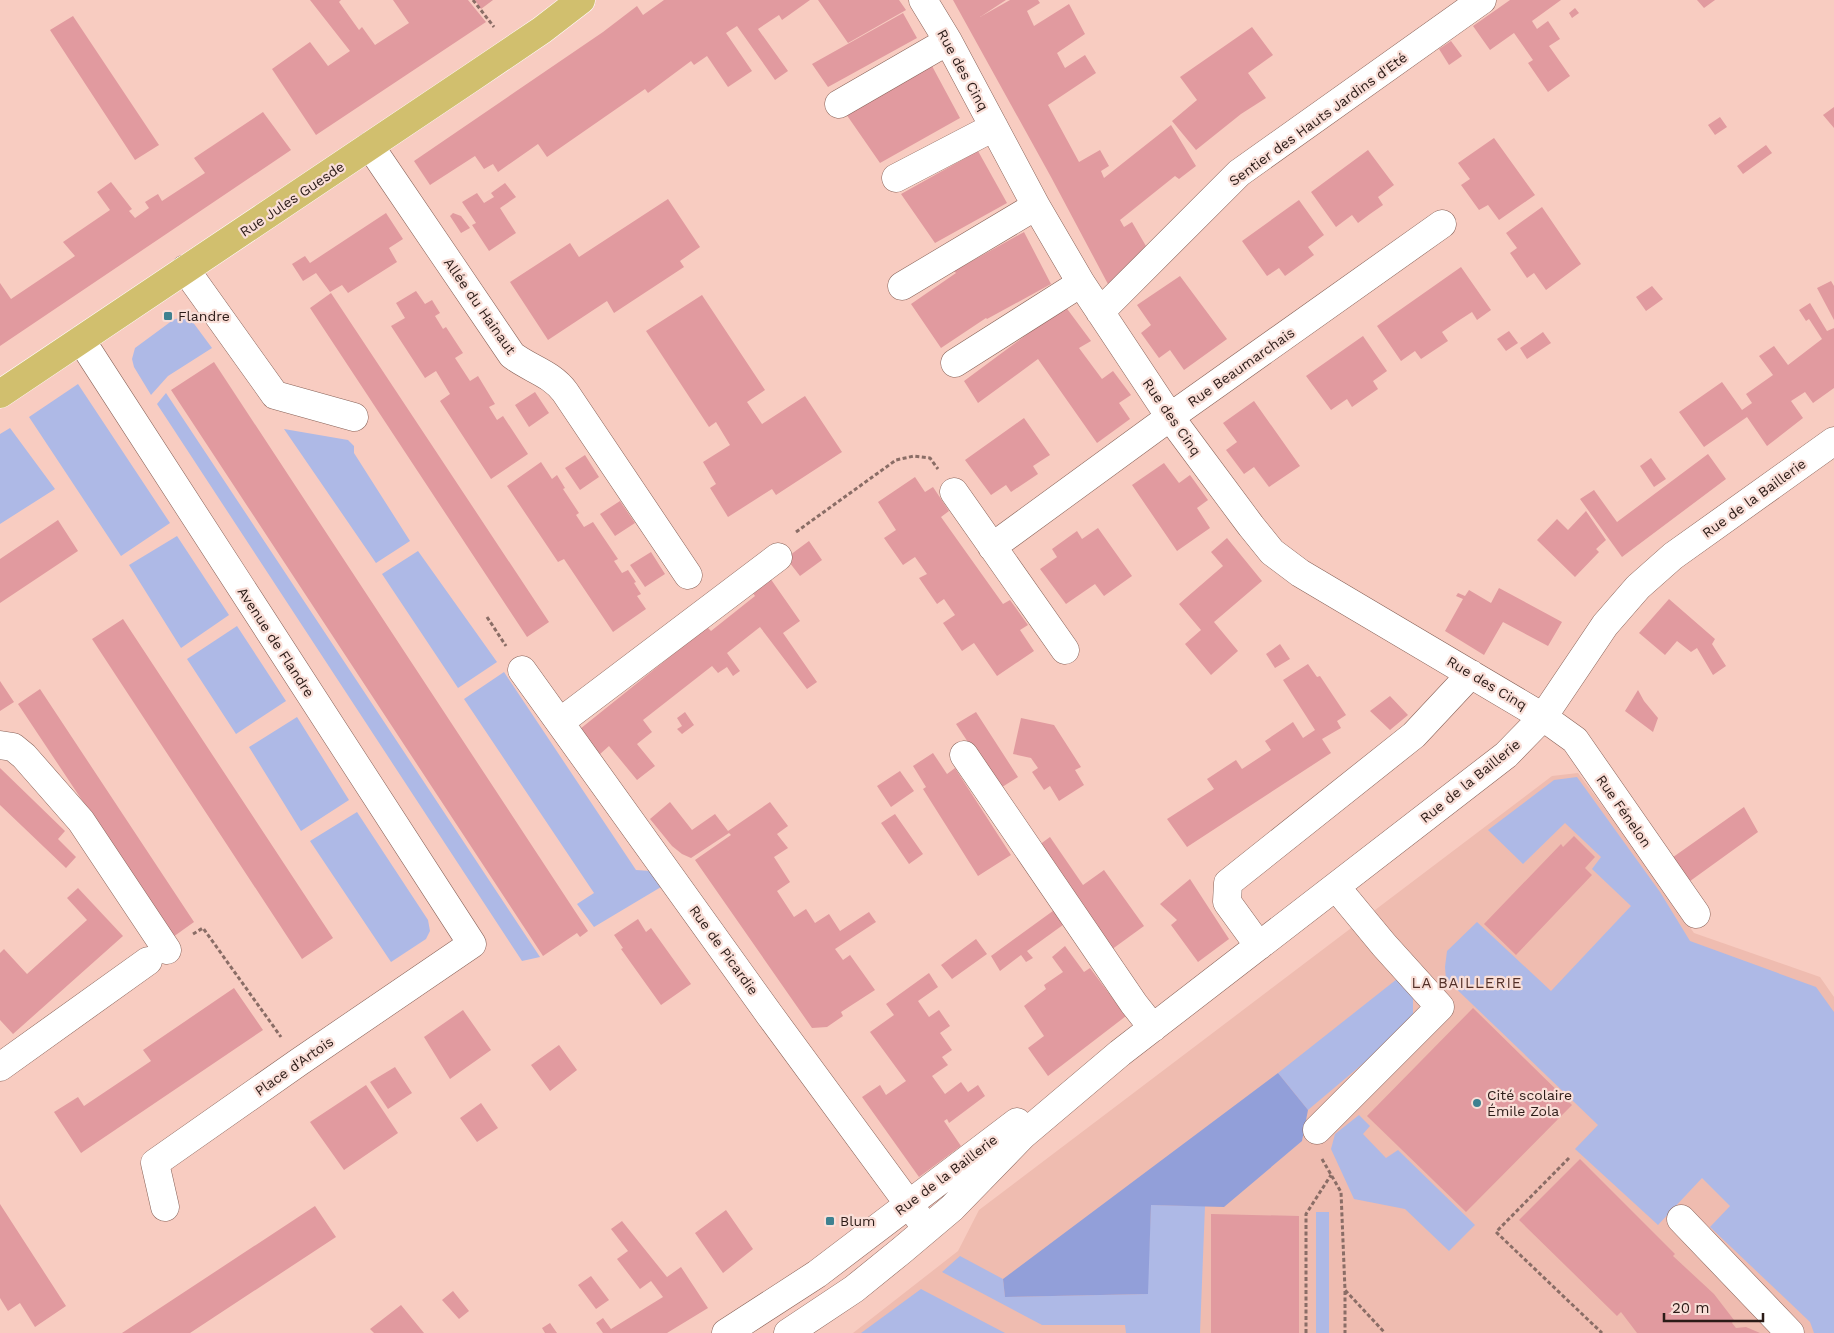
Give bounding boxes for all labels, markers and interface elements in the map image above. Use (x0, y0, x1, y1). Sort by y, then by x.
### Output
street label: Rue des Cinq (934, 27, 992, 113)
street label: Sentier des Hauts Jardins d'Eté (1226, 49, 1410, 189)
street label: Rue Jules Guesde (237, 158, 347, 240)
street label: Allée du Hainaut (441, 255, 519, 357)
place label: Flandre (178, 308, 230, 324)
marker: Flandre (162, 310, 174, 322)
street label: Rue Beaumarchais (1185, 324, 1297, 410)
street label: Rue des Cinq (1140, 375, 1204, 459)
street label: Rue de la Baillerie (1699, 455, 1809, 541)
street label: Avenue de Flandre (235, 584, 317, 700)
street label: Rue des Cinq (1444, 653, 1530, 713)
street label: Rue de la Baillerie (1417, 736, 1523, 826)
street label: Rue Fénelon (1593, 772, 1655, 850)
street label: Rue de Picardie (686, 902, 762, 998)
district label: LA BAILLERIE (1412, 974, 1522, 992)
street label: Place d'Artois (252, 1033, 336, 1099)
place label: Cité scolaire Émile Zola (1487, 1087, 1572, 1119)
marker: Cité scolaire Émile Zola (1471, 1097, 1483, 1109)
street label: Rue de la Baillerie (892, 1131, 1000, 1219)
place label: Blum (840, 1213, 875, 1229)
marker: Blum (824, 1215, 836, 1227)
scale bar (1664, 1290, 1763, 1322)
text: 20 m (1672, 1299, 1710, 1317)

